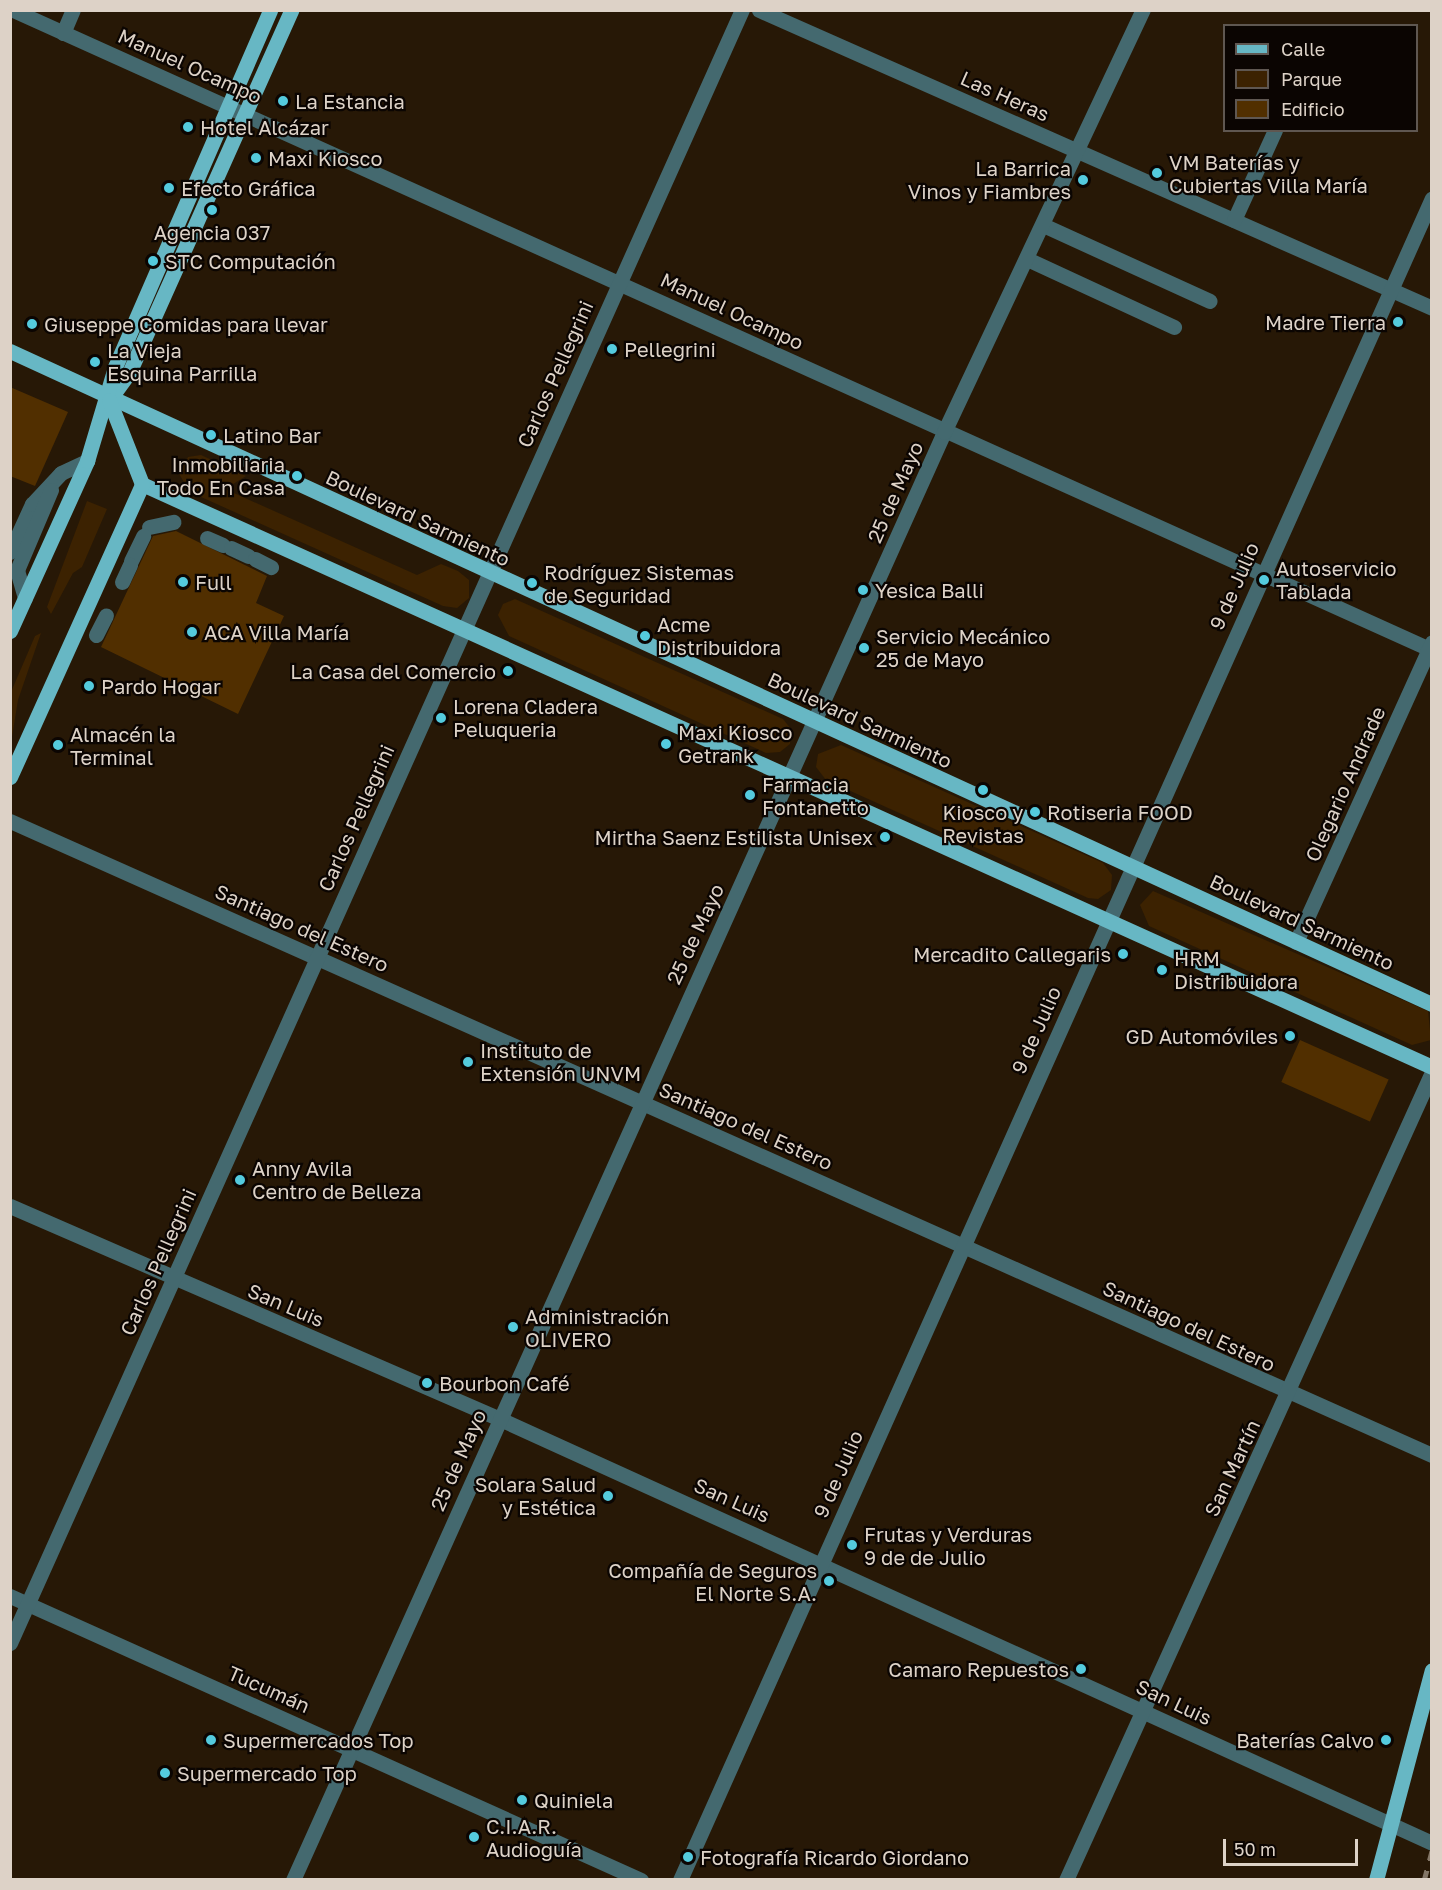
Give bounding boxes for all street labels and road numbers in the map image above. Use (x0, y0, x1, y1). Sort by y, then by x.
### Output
street label: Manuel Ocampo (114, 24, 266, 108)
street label: Las Heras (957, 66, 1053, 126)
street label: Manuel Ocampo (657, 267, 807, 355)
street label: Carlos Pellegrini (512, 297, 598, 451)
street label: 25 de Mayo (862, 438, 928, 546)
street label: Boulevard Sarmiento (322, 465, 514, 571)
street label: 9 de Julio (1204, 539, 1264, 633)
street label: Boulevard Sarmiento (764, 667, 956, 773)
street label: Olegario Andrade (1300, 703, 1390, 865)
street label: Carlos Pellegrini (313, 741, 399, 895)
street label: Boulevard Sarmiento (1206, 869, 1398, 975)
street label: Santiago del Estero (211, 879, 393, 977)
street label: 25 de Mayo (661, 880, 729, 988)
street label: 9 de Julio (1006, 983, 1066, 1077)
street label: Santiago del Estero (655, 1077, 837, 1175)
street label: Carlos Pellegrini (115, 1185, 201, 1339)
street label: Santiago del Estero (1099, 1276, 1279, 1376)
street label: San Luis (244, 1278, 328, 1332)
street label: 25 de Mayo (425, 1406, 491, 1514)
street label: San Martín (1199, 1416, 1265, 1520)
street label: 9 de Julio (808, 1427, 868, 1521)
street label: San Luis (690, 1473, 774, 1527)
street label: Tucumán (224, 1660, 314, 1718)
street label: San Luis (1132, 1674, 1216, 1730)

